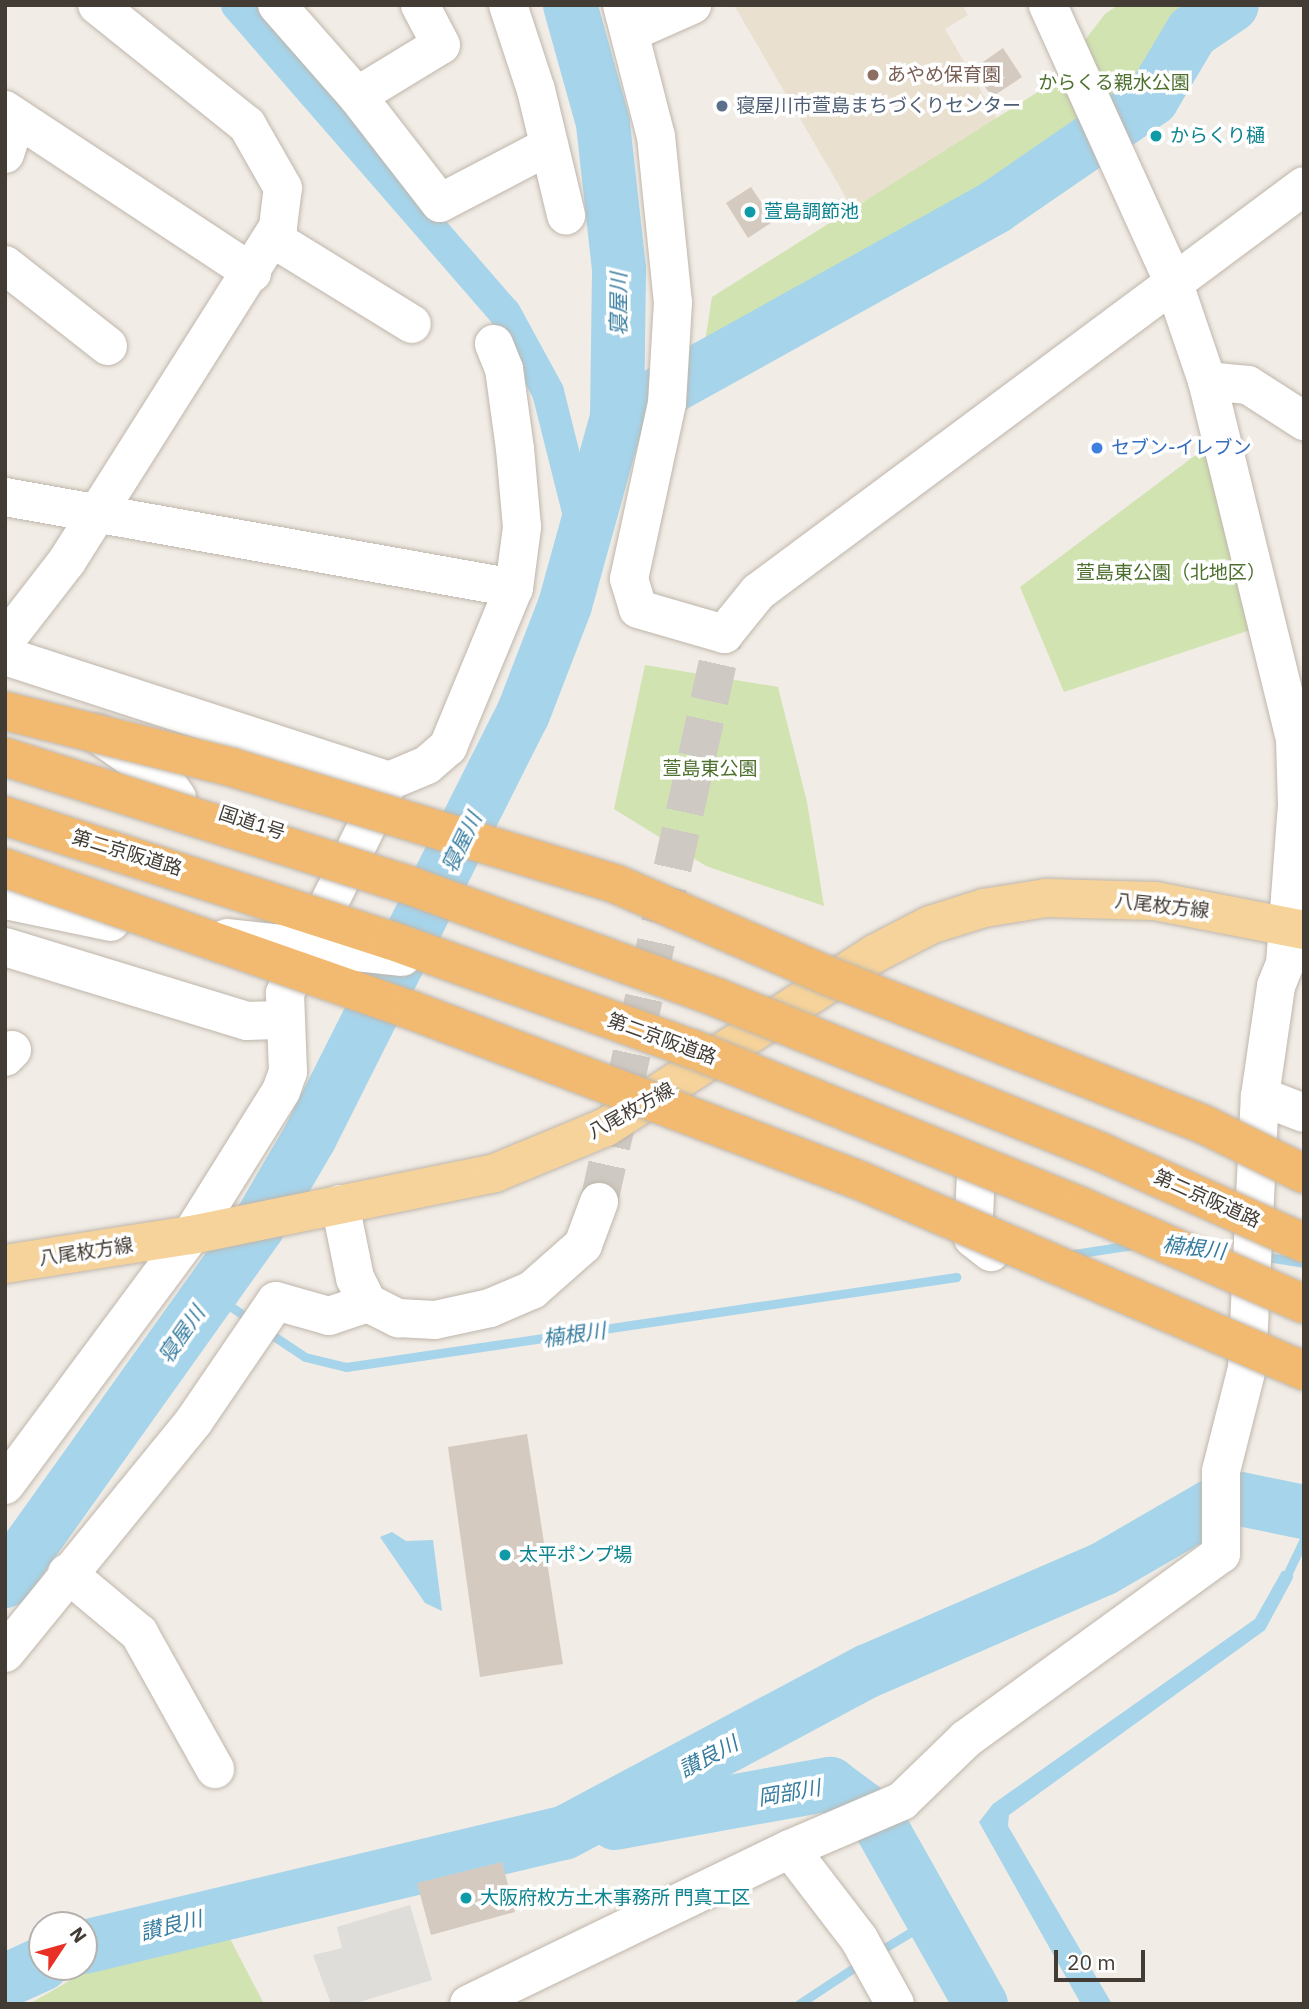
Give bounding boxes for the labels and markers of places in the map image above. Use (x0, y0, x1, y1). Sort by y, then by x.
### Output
place label: あやめ保育園 (887, 64, 1001, 86)
marker: あやめ保育園 (865, 67, 881, 83)
place label: 寝屋川市萱島まちづくりセンター (736, 95, 1021, 117)
marker: 寝屋川市萱島まちづくりセンター (714, 98, 730, 114)
place label: からくり樋 (1170, 125, 1265, 147)
marker: からくり樋 (1148, 128, 1164, 144)
place label: 萱島調節池 (764, 201, 859, 223)
marker: 萱島調節池 (742, 204, 758, 220)
place label: セブン-イレブン (1111, 437, 1252, 459)
marker: セブン-イレブン (1089, 440, 1105, 456)
place label: 太平ポンプ場 (519, 1544, 633, 1566)
marker: 太平ポンプ場 (497, 1547, 513, 1563)
place label: 大阪府枚方土木事務所 門真工区 (480, 1887, 750, 1909)
marker: 大阪府枚方土木事務所 門真工区 (458, 1890, 474, 1906)

